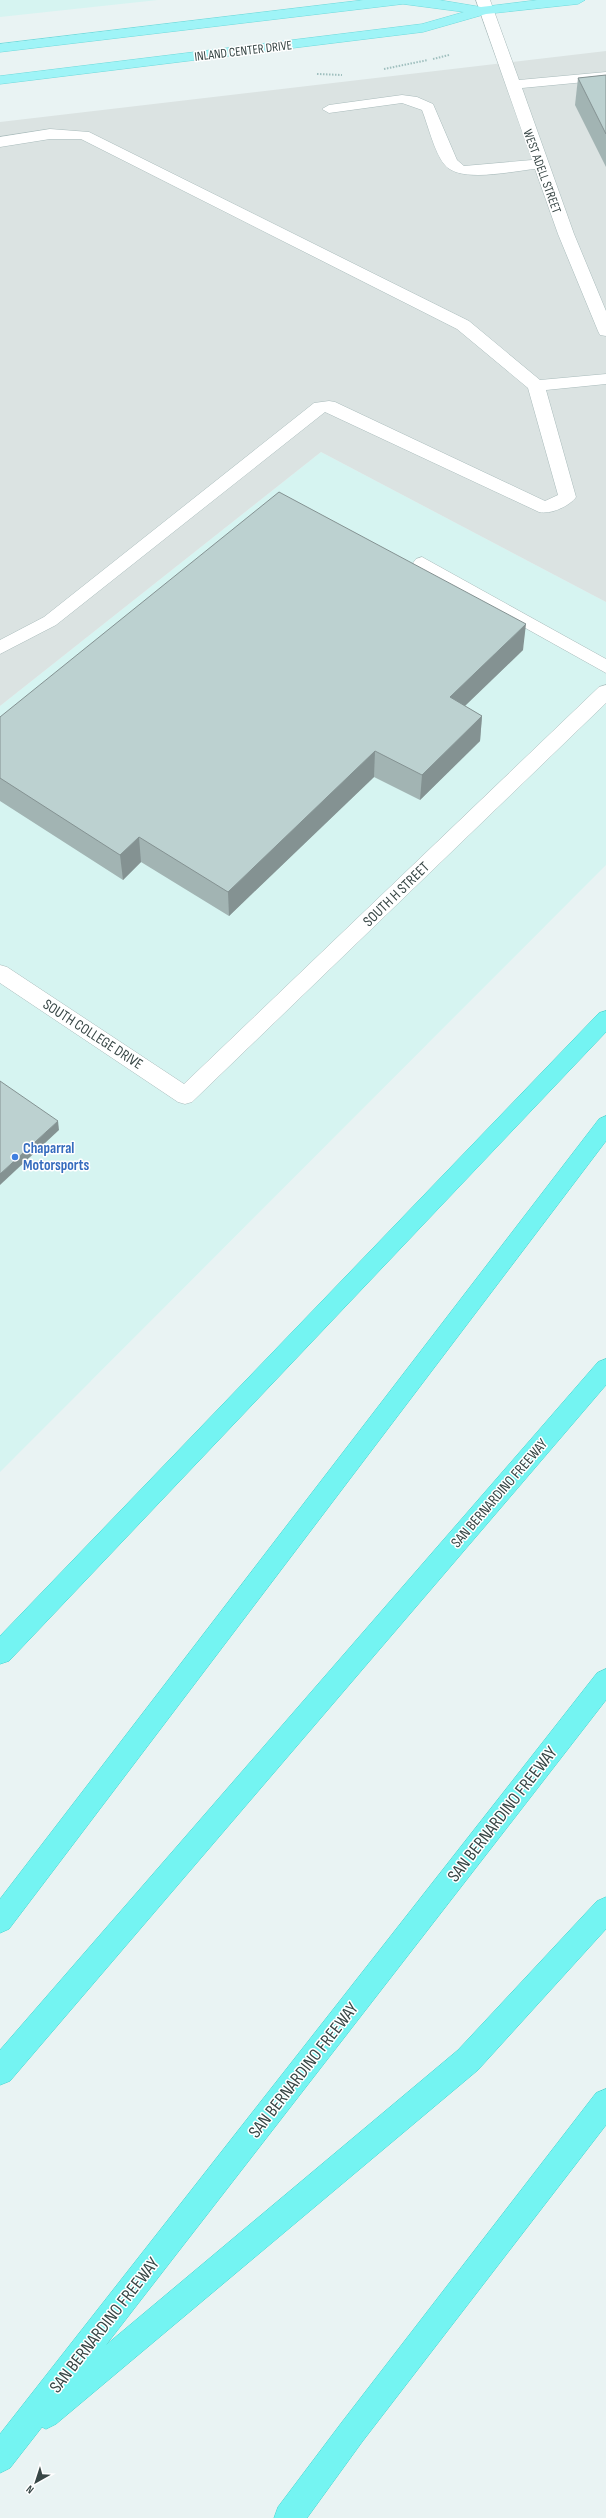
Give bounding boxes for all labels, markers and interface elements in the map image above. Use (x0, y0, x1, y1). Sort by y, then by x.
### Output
street label: INLAND CENTER DRIVE (193, 37, 293, 65)
street label: WEST ADELL STREET (519, 127, 565, 216)
street label: SOUTH H STREET (359, 858, 434, 931)
street label: SOUTH COLLEGE DRIVE (39, 995, 146, 1074)
place label: Chaparral Motorsports (23, 1139, 90, 1175)
marker: Chaparral Motorsports (10, 1152, 20, 1162)
street label: SAN BERNARDINO FREEWAY (447, 1434, 552, 1552)
street label: SAN BERNARDINO FREEWAY (443, 1742, 562, 1886)
street label: SAN BERNARDINO FREEWAY (244, 1998, 363, 2142)
street label: SAN BERNARDINO FREEWAY (45, 2253, 164, 2397)
north arrow (16, 2462, 56, 2502)
text: N (24, 2482, 36, 2496)

